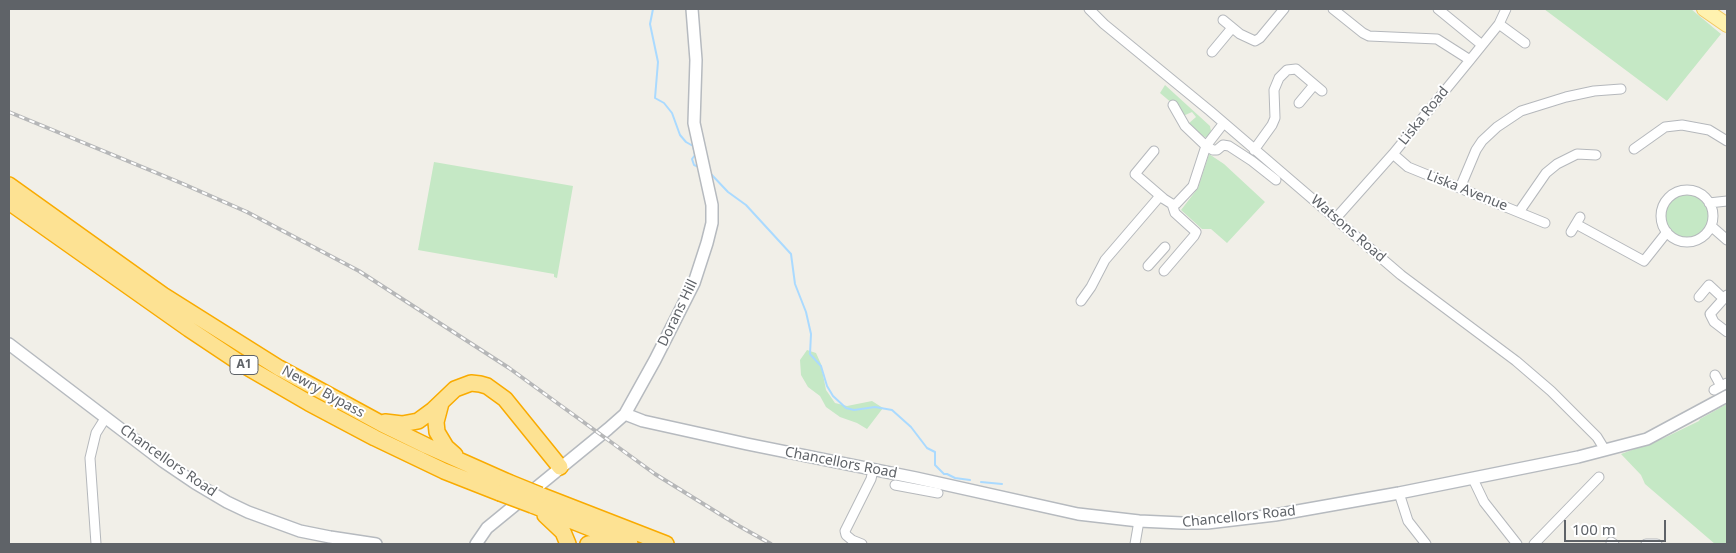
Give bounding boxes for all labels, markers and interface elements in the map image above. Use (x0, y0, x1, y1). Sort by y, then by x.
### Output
street label: Liska Road (1395, 83, 1453, 149)
street label: Liska Avenue (1424, 167, 1510, 215)
street label: Watsons Road (1307, 192, 1389, 266)
street label: Dorans Hill (655, 277, 701, 349)
road number: A1 (230, 356, 258, 374)
street label: Newry Bypass (279, 362, 367, 422)
street label: Chancellors Road (116, 421, 220, 501)
street label: Chancellors Road (783, 444, 899, 482)
street label: Chancellors Road (1181, 503, 1297, 531)
scale bar (1566, 510, 1668, 542)
text: 100 m (1572, 519, 1616, 539)

